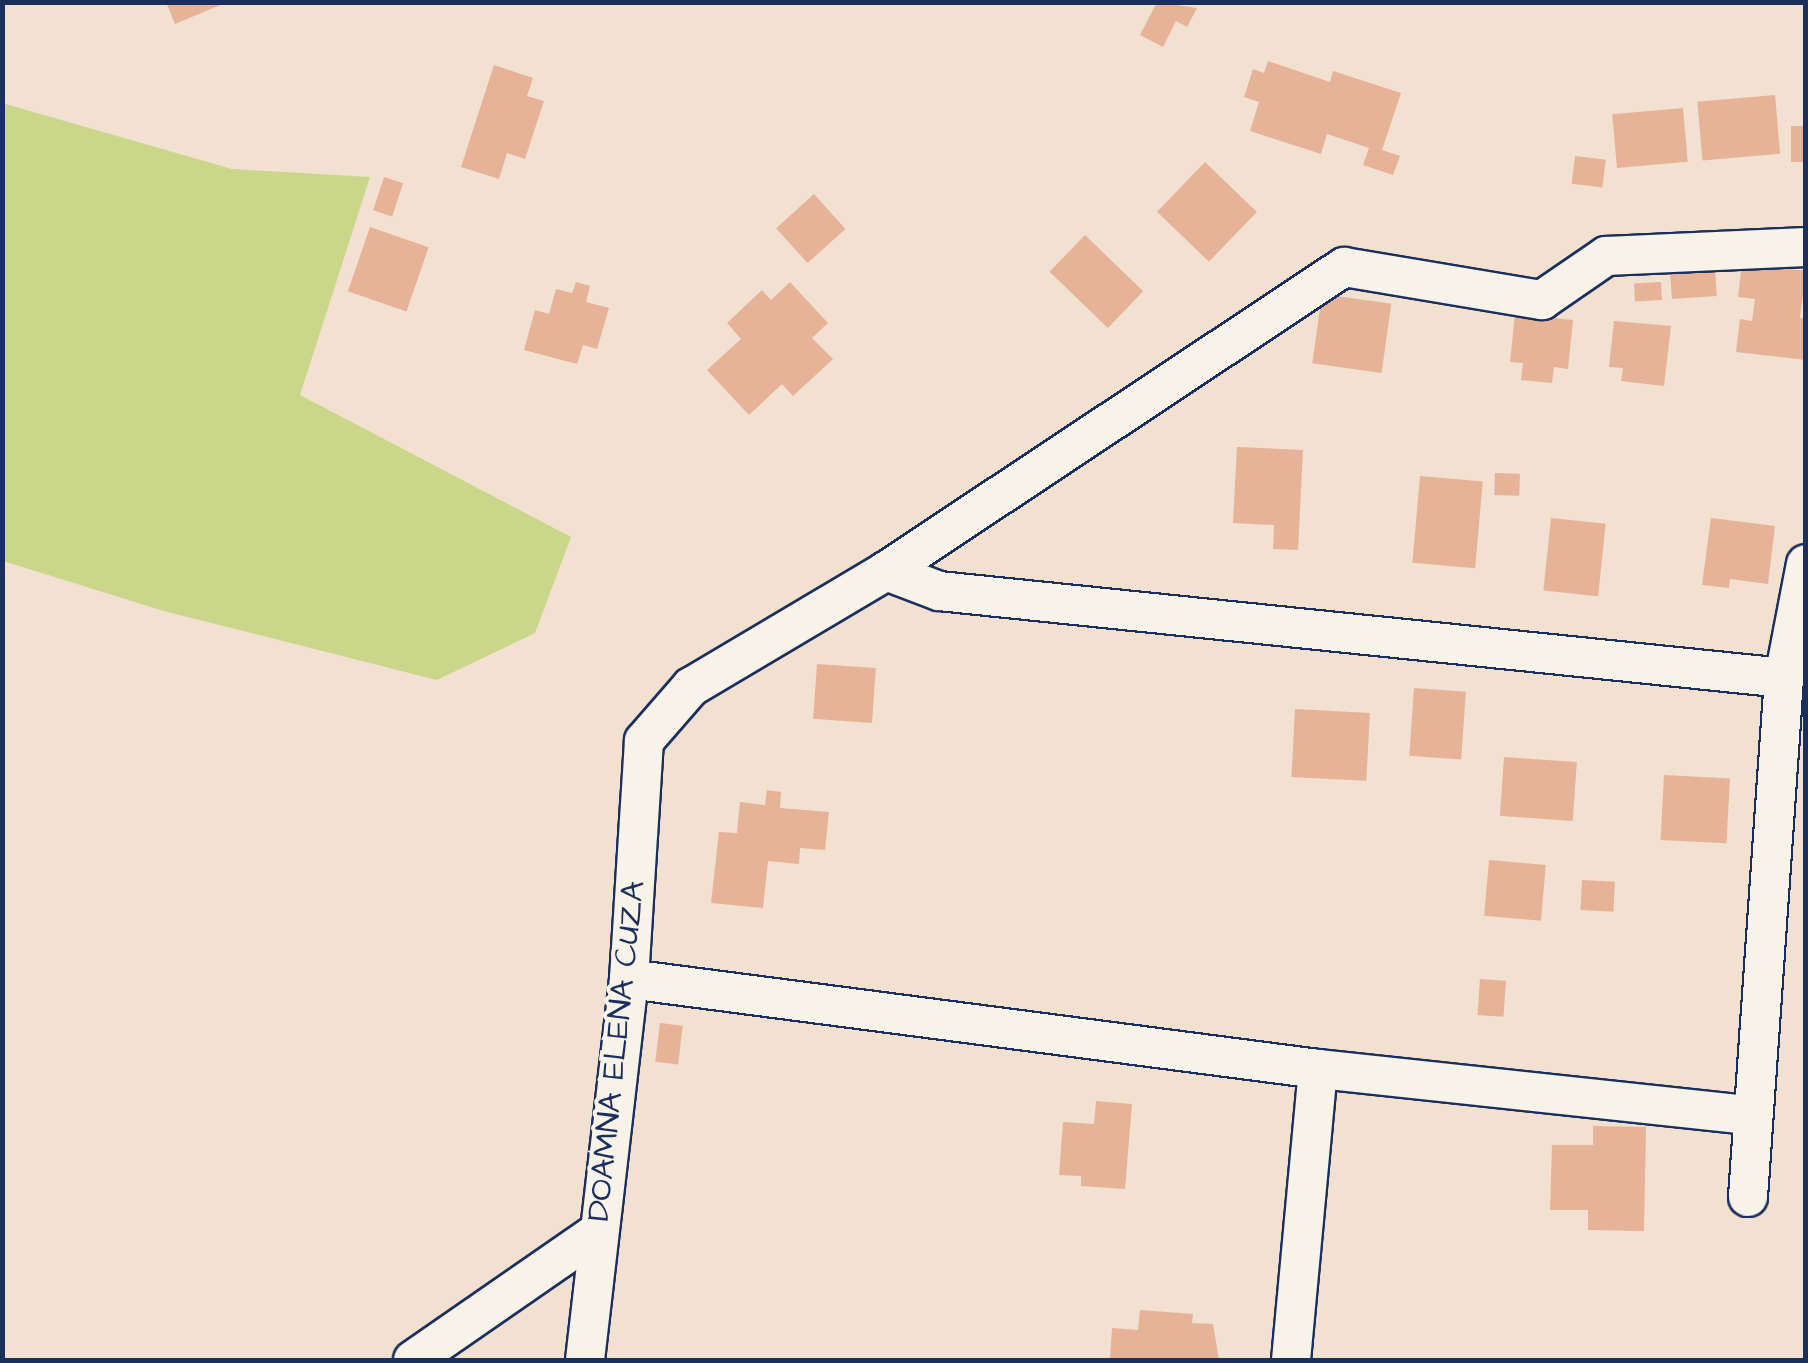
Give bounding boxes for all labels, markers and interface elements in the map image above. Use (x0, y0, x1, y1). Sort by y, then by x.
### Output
street label: DOAMNA ELENA CUZA (580, 879, 654, 1223)

